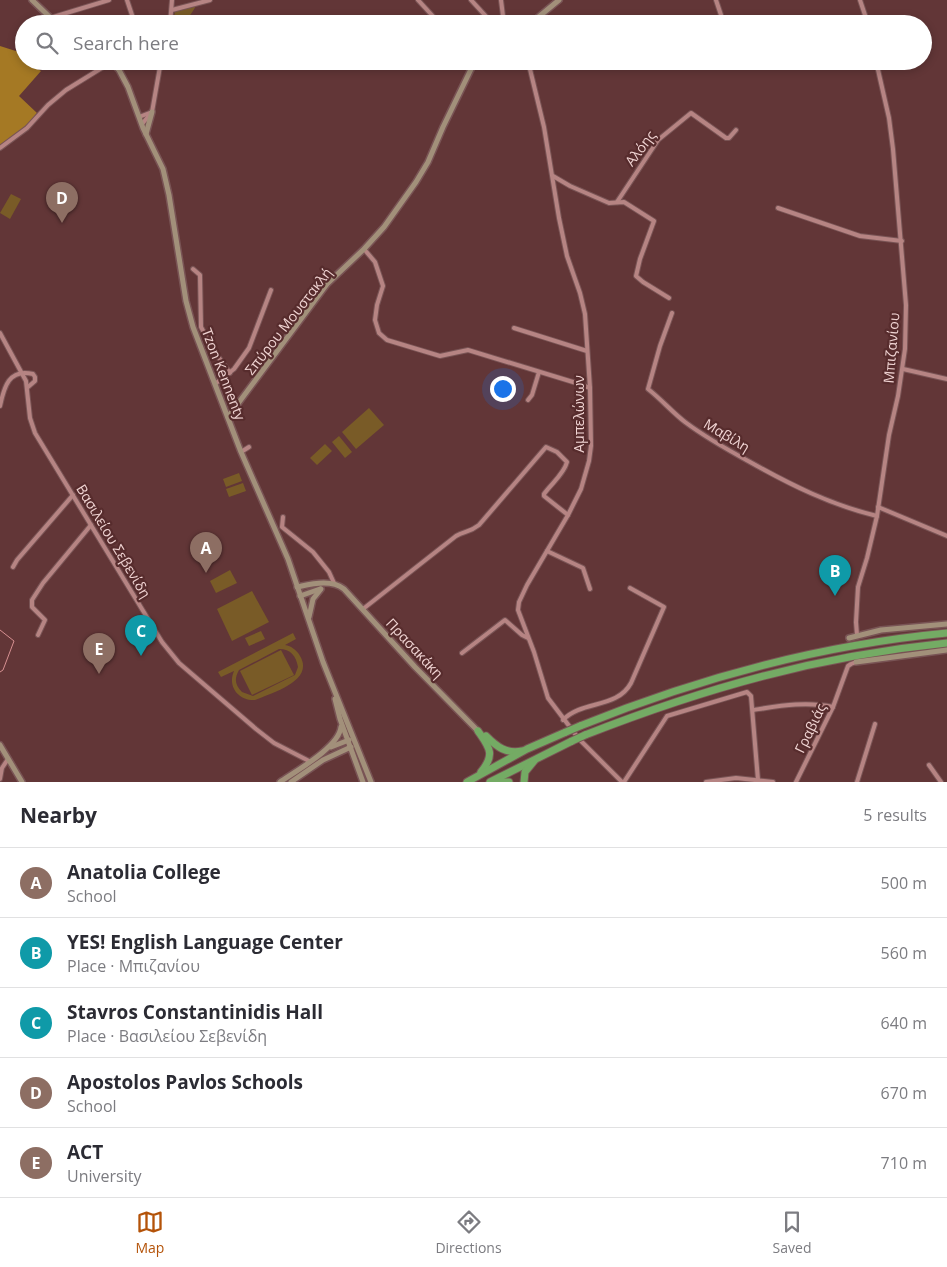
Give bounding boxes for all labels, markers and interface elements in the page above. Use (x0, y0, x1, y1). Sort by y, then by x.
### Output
search box (15, 15, 932, 70)
icon: search (33, 29, 61, 57)
text: Search here (73, 30, 179, 56)
street label: Αλόης (620, 126, 660, 170)
pin: D (46, 182, 78, 223)
street label: Σπύρου Μουστακλή (240, 263, 336, 379)
street label: Μπιζανίου (878, 312, 904, 384)
street label: Tzon Kennenty (198, 325, 251, 424)
street label: Αμπελώνων (569, 375, 588, 453)
your location (490, 376, 516, 402)
street label: Μαβίλη (700, 414, 754, 456)
street label: Βασιλείου Σεβενίδη (72, 480, 156, 602)
pin: A (190, 532, 222, 573)
pin: B (819, 555, 851, 596)
street label: Πρασακάκη (382, 614, 448, 682)
pin: C (125, 615, 157, 656)
pin: E (83, 633, 115, 674)
street label: Γραβιάς (790, 700, 830, 756)
text: Nearby (20, 801, 97, 829)
text: 5 results (863, 804, 927, 826)
text: Anatolia College (67, 859, 221, 885)
text: A (30, 872, 42, 894)
text: 500 m (881, 872, 927, 894)
text: School (67, 885, 117, 907)
text: YES! English Language Center (67, 929, 343, 955)
text: B (31, 942, 41, 964)
text: 560 m (881, 942, 927, 964)
text: Place · Μπιζανίου (67, 955, 200, 977)
text: Stavros Constantinidis Hall (67, 999, 323, 1025)
text: C (31, 1012, 41, 1034)
text: 640 m (881, 1012, 927, 1034)
text: Place · Βασιλείου Σεβενίδη (67, 1025, 267, 1047)
text: Apostolos Pavlos Schools (67, 1069, 303, 1095)
text: D (30, 1082, 42, 1104)
text: 670 m (881, 1082, 927, 1104)
text: School (67, 1095, 117, 1117)
text: ACT (67, 1139, 103, 1165)
text: E (32, 1152, 40, 1174)
text: 710 m (881, 1152, 927, 1174)
text: University (67, 1165, 141, 1187)
tab: Map (135, 1208, 164, 1257)
tab: Directions (435, 1208, 502, 1257)
tab: Saved (773, 1208, 811, 1257)

